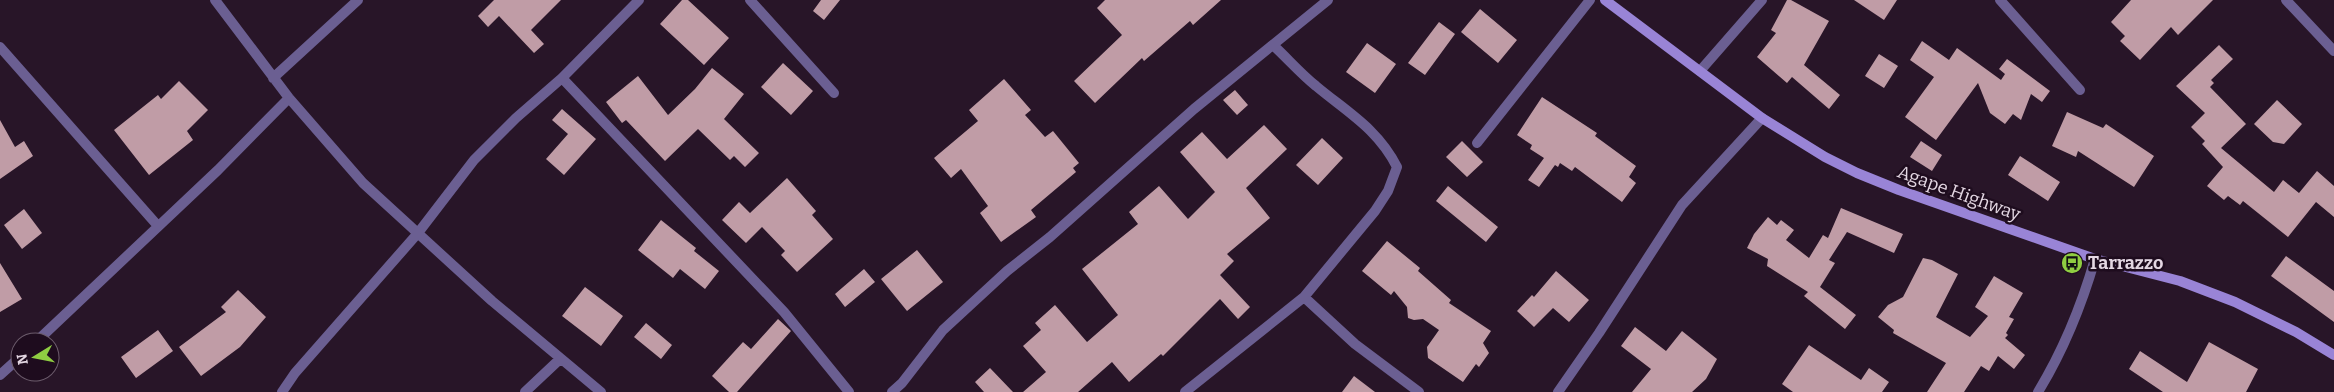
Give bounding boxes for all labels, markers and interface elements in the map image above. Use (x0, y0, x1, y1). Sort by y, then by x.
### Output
street label: Agape Highway (1894, 161, 2024, 226)
bus stop icon: Tarrazzo (2060, 251, 2084, 275)
place label: Tarrazzo (2088, 252, 2163, 274)
north arrow (10, 332, 60, 382)
text: N (13, 352, 32, 366)

